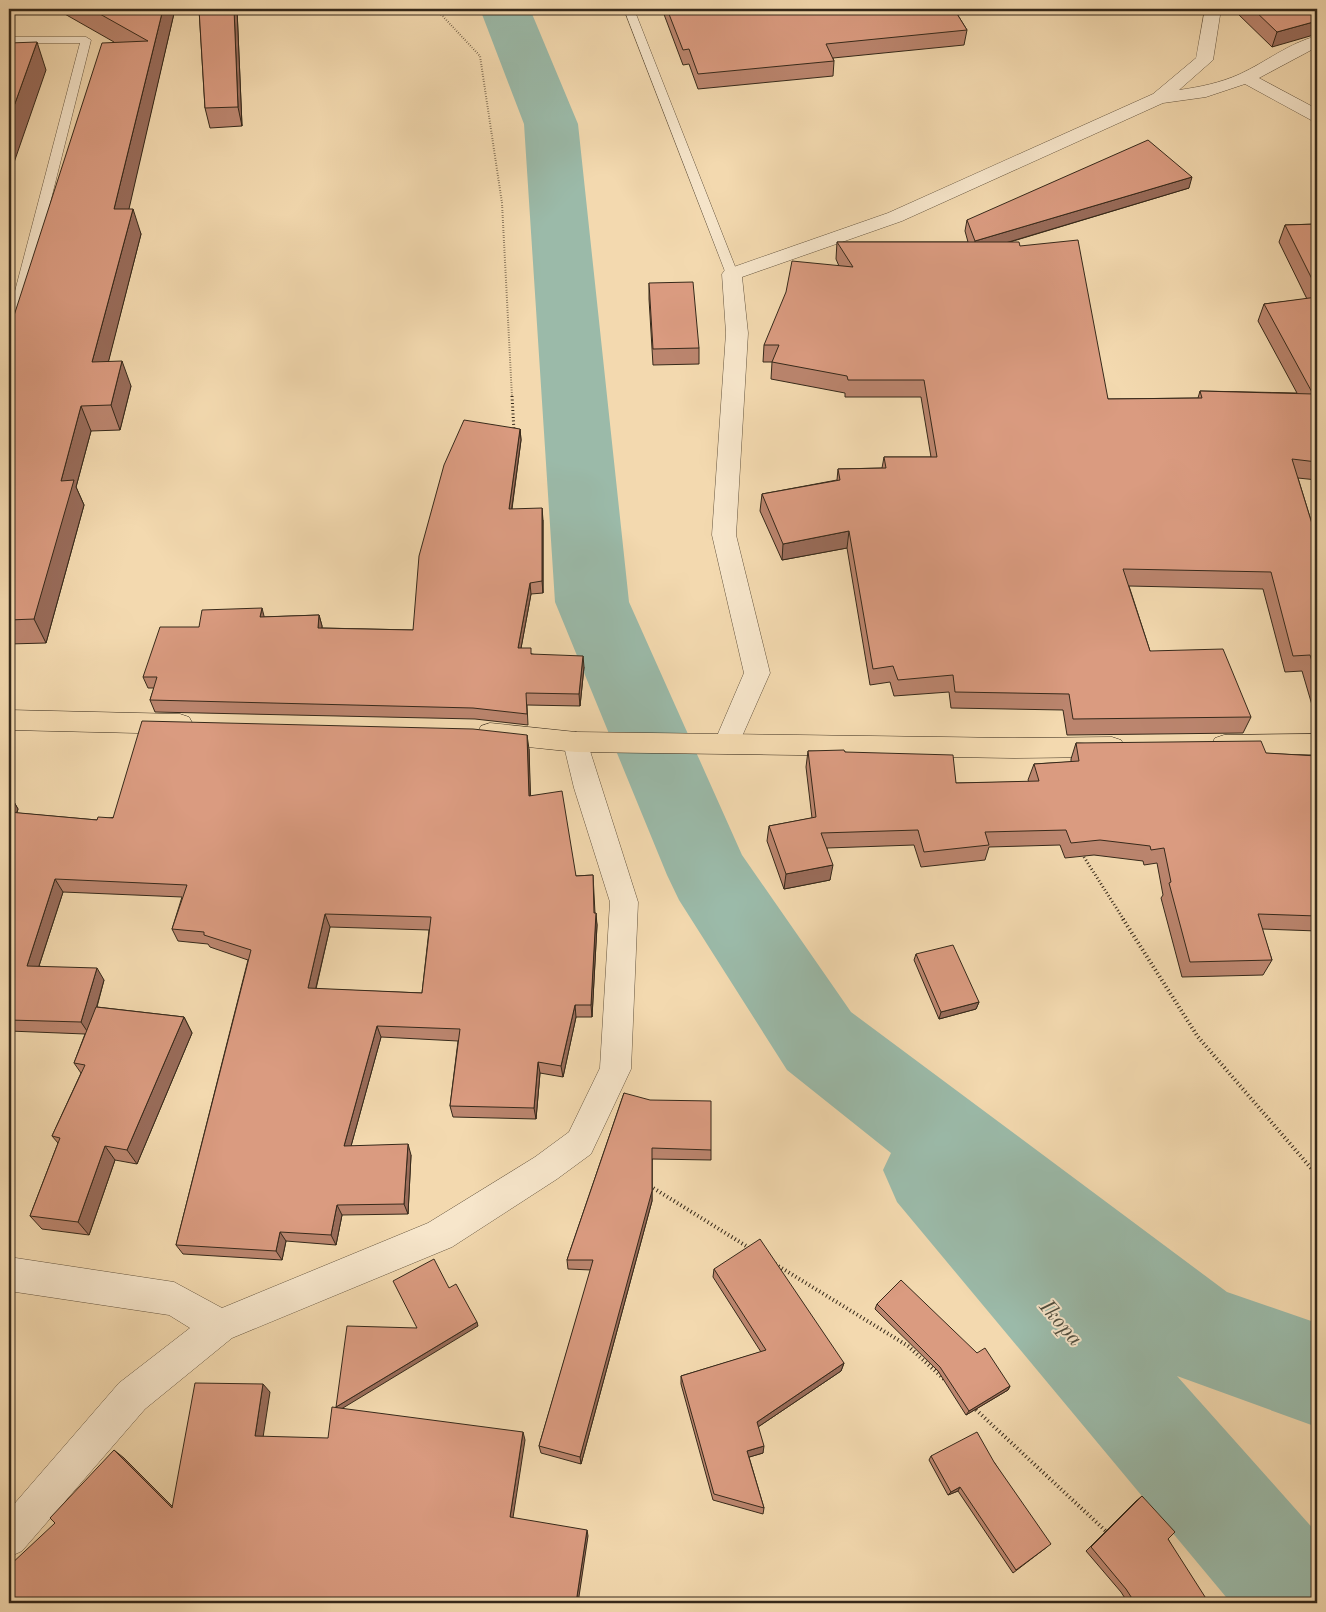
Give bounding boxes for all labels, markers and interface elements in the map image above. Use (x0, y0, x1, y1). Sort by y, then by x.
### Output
water label: Ikopa (1034, 1295, 1086, 1351)

